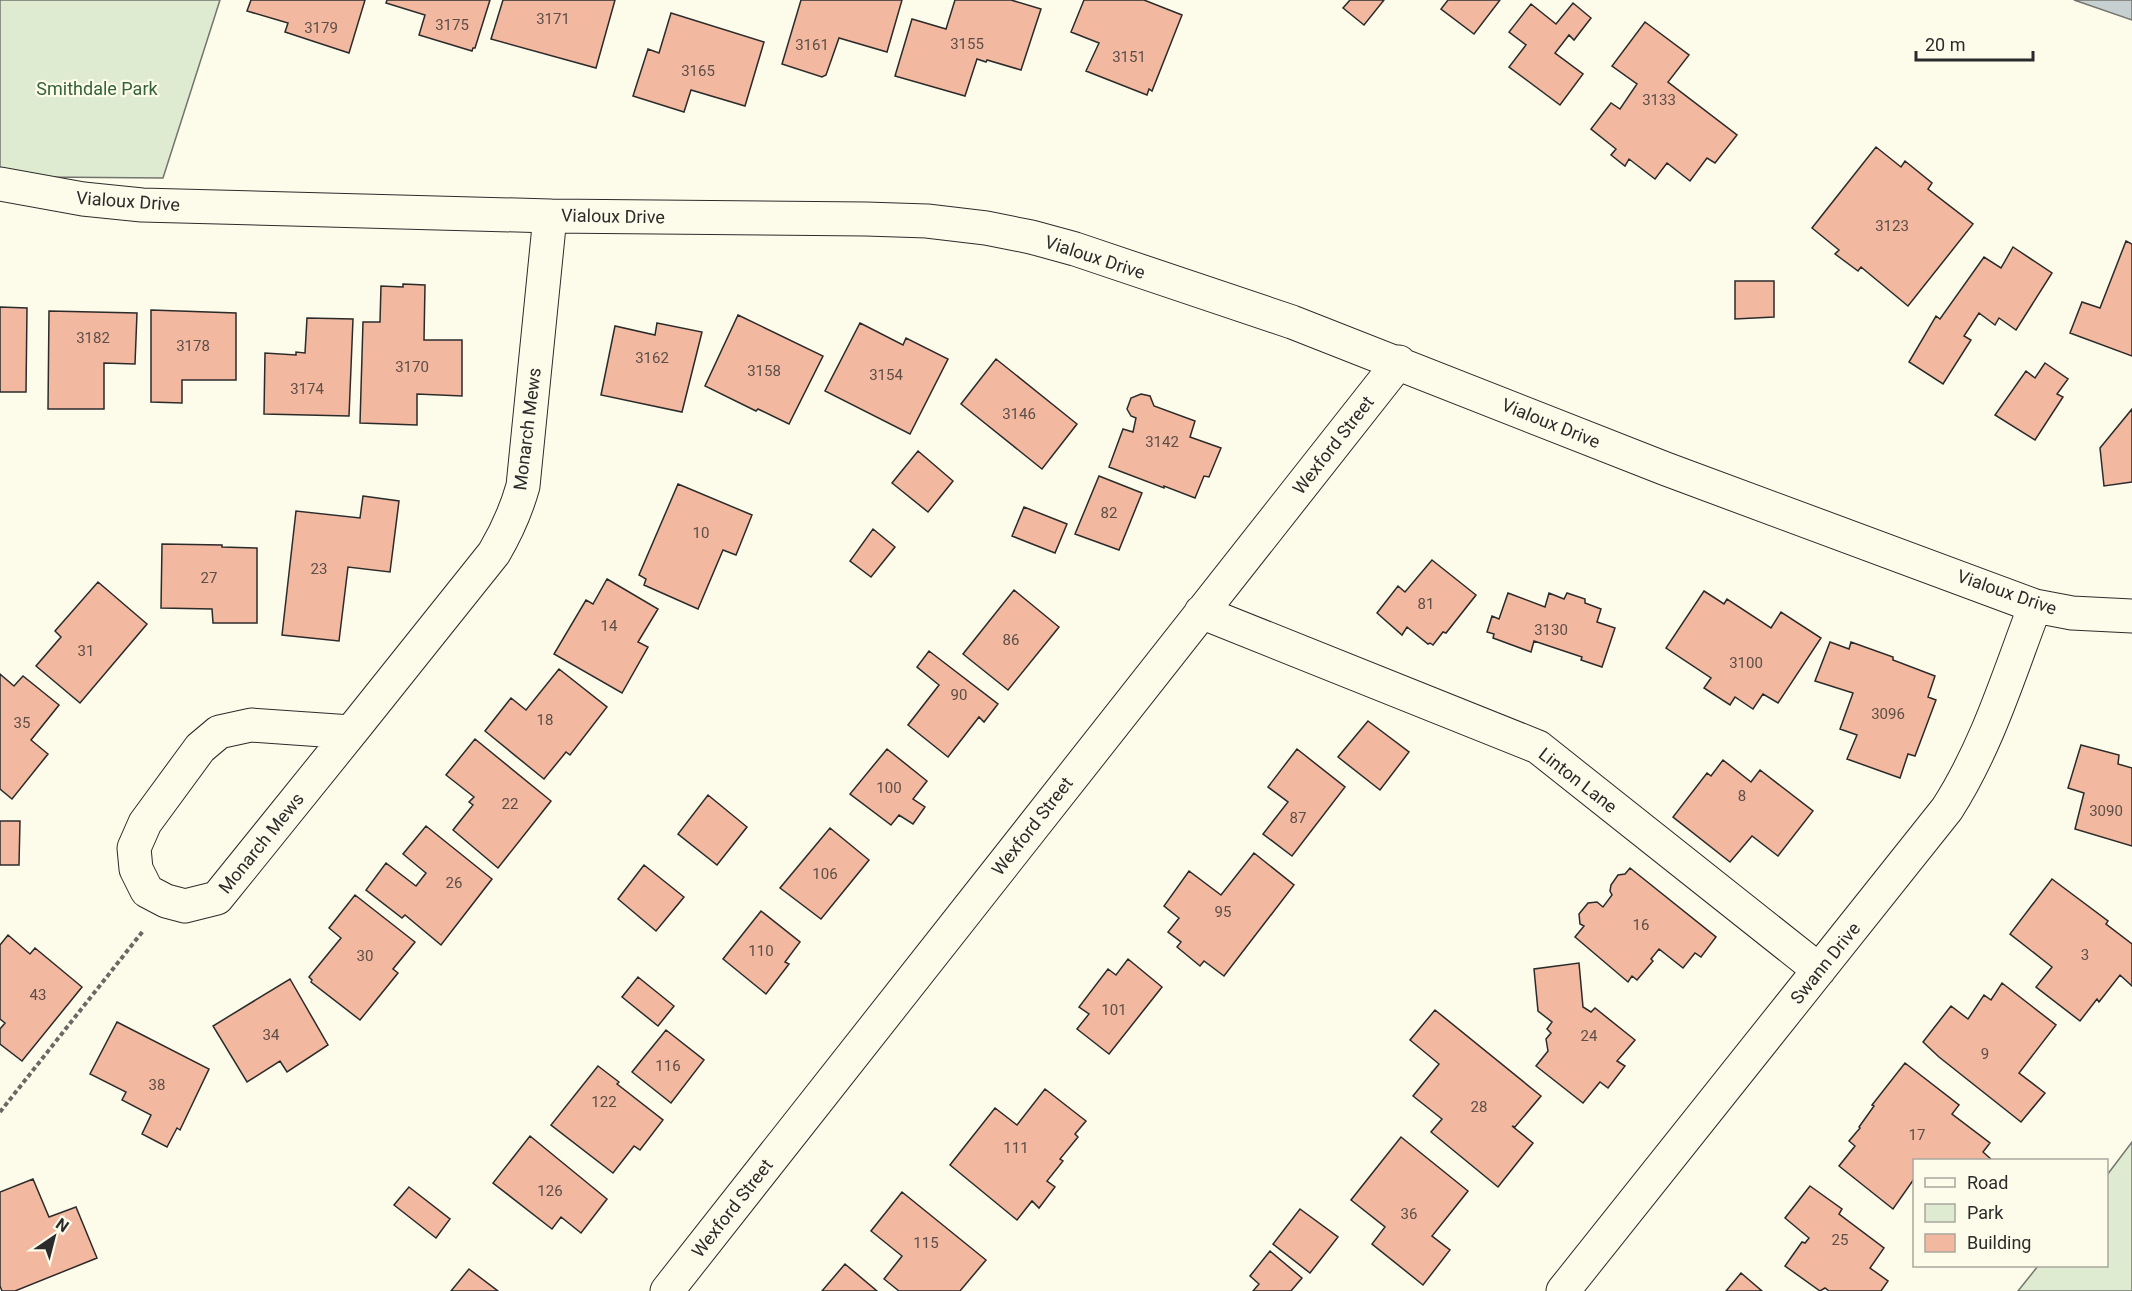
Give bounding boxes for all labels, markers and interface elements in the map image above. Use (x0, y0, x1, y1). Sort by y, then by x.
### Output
house number: 3171 (536, 10, 570, 28)
house number: 3175 (435, 16, 469, 34)
house number: 3179 (304, 19, 338, 37)
scale bar (1916, 24, 2033, 62)
text: 20 m (1925, 34, 1965, 55)
house number: 3155 (950, 35, 984, 53)
house number: 3161 (795, 36, 829, 54)
house number: 3151 (1112, 48, 1146, 66)
house number: 3165 (681, 62, 715, 80)
park label: Smithdale Park (36, 78, 158, 99)
house number: 3133 (1642, 91, 1676, 109)
street label: Vialoux Drive (75, 187, 181, 215)
street label: Vialoux Drive (561, 205, 665, 227)
house number: 3123 (1875, 217, 1909, 235)
street label: Vialoux Drive (1042, 231, 1148, 283)
house number: 3182 (76, 329, 110, 347)
house number: 3178 (176, 337, 210, 355)
house number: 3162 (635, 349, 669, 367)
house number: 3170 (395, 358, 429, 376)
house number: 3158 (747, 362, 781, 380)
street label: Monarch Mews (509, 366, 545, 492)
house number: 3154 (869, 366, 903, 384)
house number: 3174 (290, 380, 324, 398)
street label: Wexford Street (1288, 392, 1378, 498)
street label: Vialoux Drive (1499, 394, 1603, 452)
house number: 3146 (1002, 405, 1036, 423)
house number: 3142 (1145, 433, 1179, 451)
house number: 82 (1101, 504, 1117, 522)
house number: 10 (693, 524, 709, 542)
house number: 23 (311, 560, 327, 578)
street label: Vialoux Drive (1954, 565, 2060, 619)
house number: 27 (201, 569, 217, 587)
house number: 81 (1418, 595, 1434, 613)
house number: 14 (601, 617, 618, 635)
house number: 3130 (1534, 621, 1568, 639)
house number: 86 (1003, 631, 1019, 649)
house number: 31 (78, 642, 94, 660)
house number: 3100 (1729, 654, 1763, 672)
house number: 90 (951, 686, 967, 704)
house number: 3096 (1871, 705, 1905, 723)
house number: 18 (537, 711, 553, 729)
house number: 35 (14, 714, 30, 732)
street label: Linton Lane (1535, 743, 1621, 817)
street label: Wexford Street (987, 773, 1077, 879)
house number: 100 (876, 779, 902, 797)
house number: 8 (1738, 787, 1746, 805)
street label: Monarch Mews (214, 788, 308, 898)
house number: 22 (502, 795, 518, 813)
house number: 3090 (2089, 802, 2123, 820)
house number: 87 (1290, 809, 1306, 827)
house number: 106 (812, 865, 838, 883)
house number: 26 (446, 874, 462, 892)
house number: 95 (1215, 903, 1231, 921)
house number: 16 (1633, 916, 1649, 934)
street label: Swann Drive (1786, 918, 1864, 1008)
house number: 110 (748, 942, 774, 960)
house number: 3 (2081, 946, 2089, 964)
house number: 30 (357, 947, 373, 965)
house number: 43 (30, 986, 46, 1004)
house number: 101 (1101, 1001, 1127, 1019)
house number: 34 (263, 1026, 280, 1044)
house number: 24 (1581, 1027, 1598, 1045)
house number: 9 (1981, 1045, 1989, 1063)
house number: 116 (655, 1057, 681, 1075)
house number: 38 (149, 1076, 165, 1094)
house number: 122 (591, 1093, 617, 1111)
house number: 28 (1471, 1098, 1487, 1116)
house number: 17 (1909, 1126, 1925, 1144)
house number: 111 (1003, 1139, 1029, 1157)
street label: Wexford Street (687, 1155, 777, 1261)
legend (1913, 1159, 2108, 1267)
text: Road (1967, 1172, 2008, 1193)
house number: 126 (537, 1182, 563, 1200)
text: Park (1967, 1202, 2004, 1223)
house number: 36 (1401, 1205, 1417, 1223)
north arrow (24, 1207, 84, 1267)
text: N (52, 1214, 72, 1236)
house number: 25 (1832, 1231, 1848, 1249)
text: Building (1967, 1232, 2031, 1253)
house number: 115 (913, 1234, 939, 1252)

